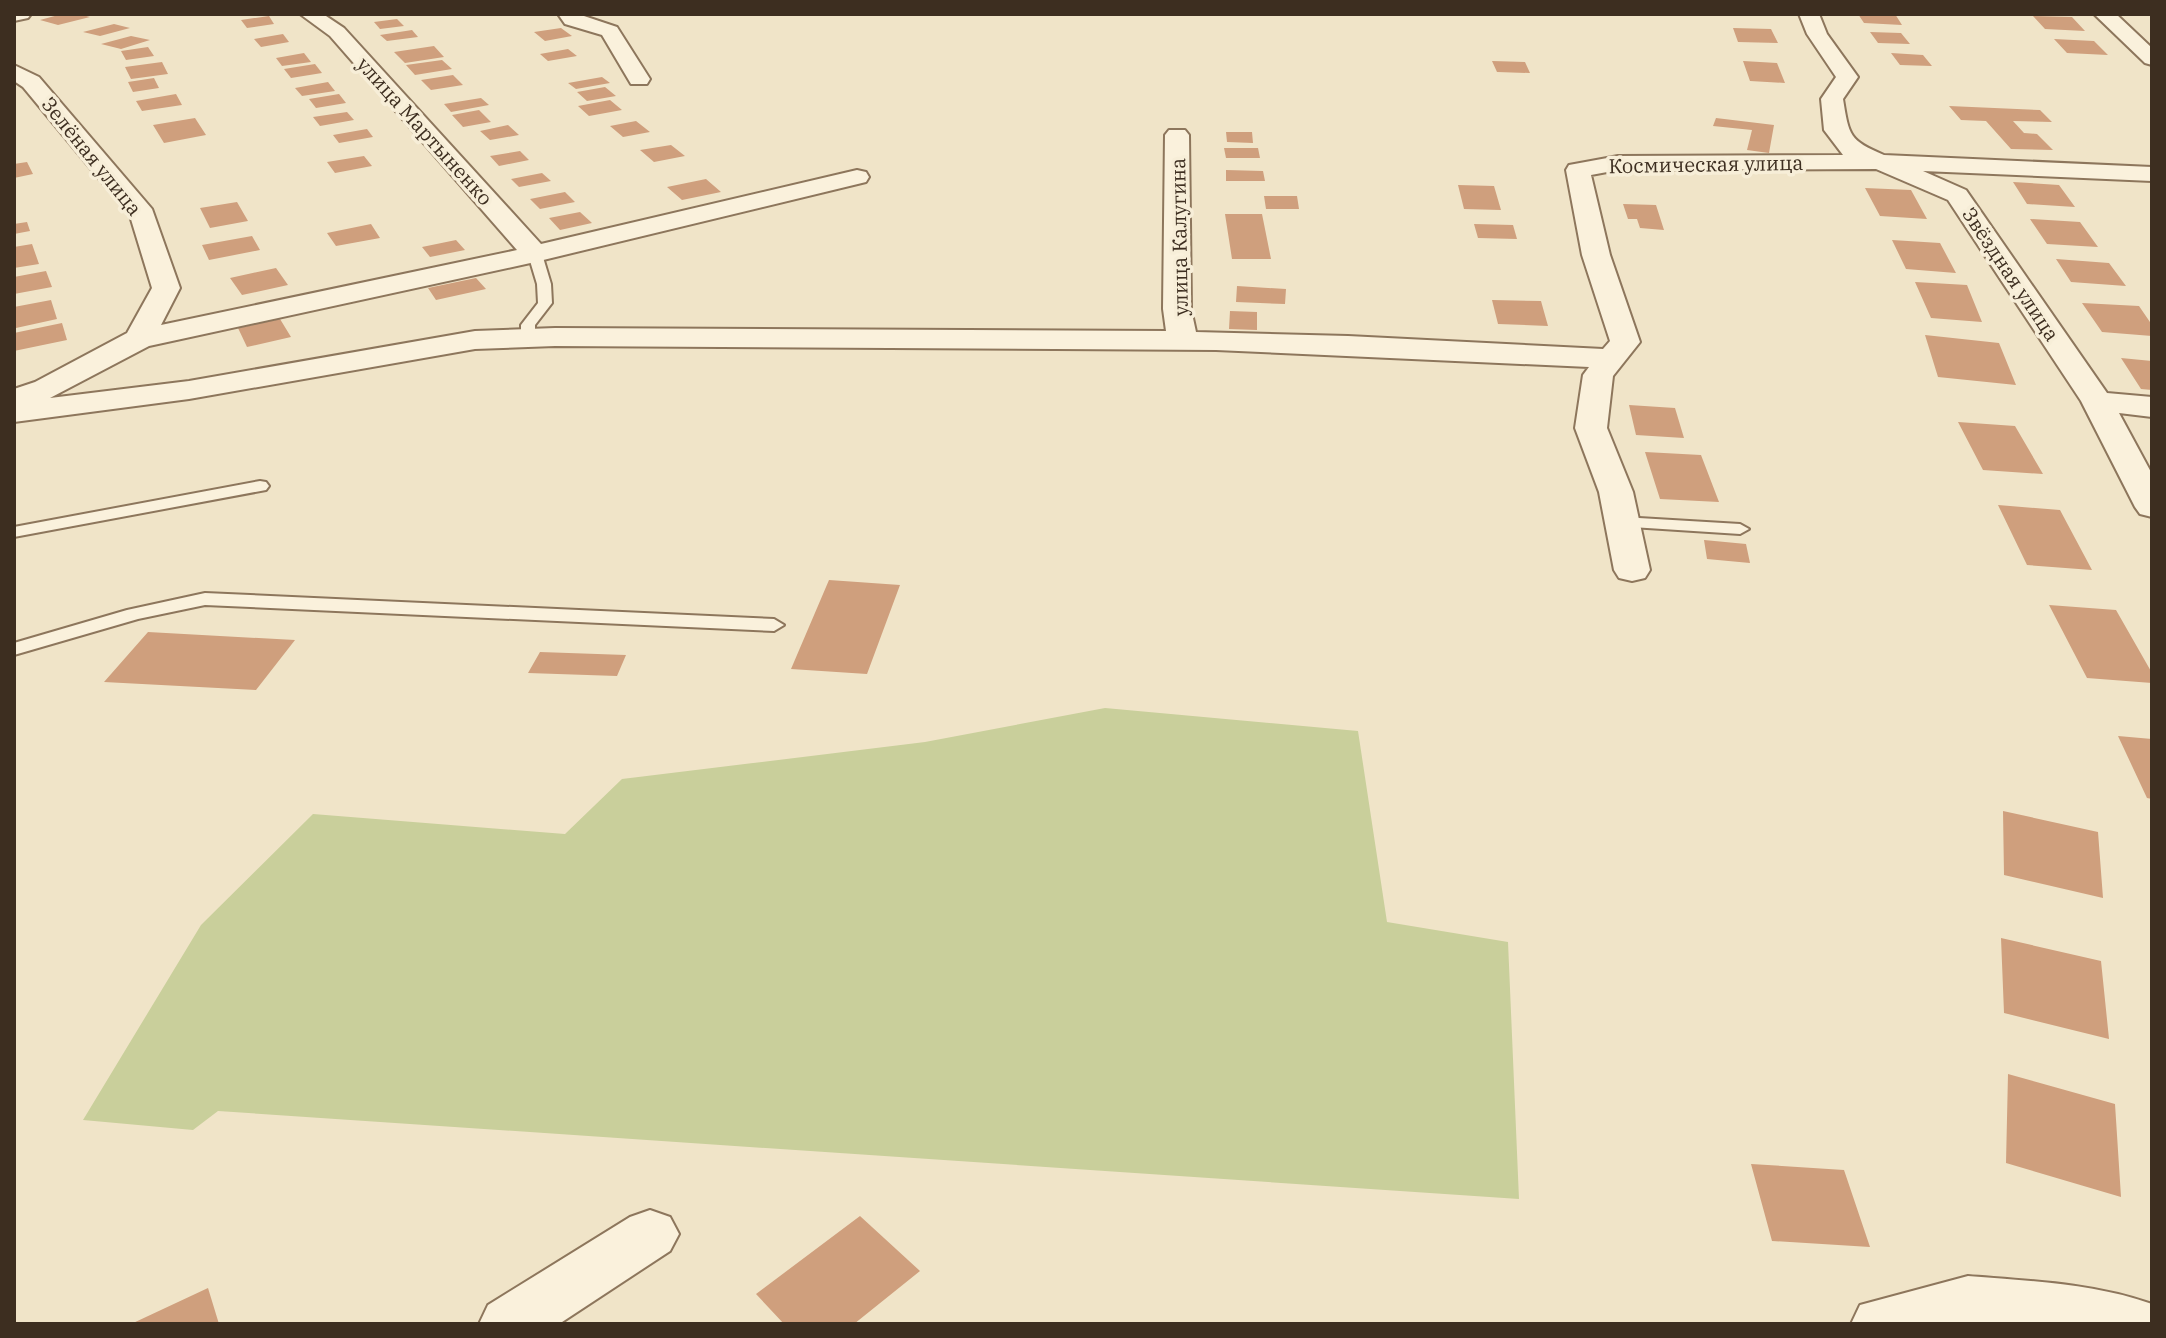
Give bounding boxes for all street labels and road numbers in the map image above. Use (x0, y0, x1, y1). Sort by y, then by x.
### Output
street label: улица Мартыненко (351, 51, 499, 211)
street label: Зелёная улица (36, 91, 148, 221)
street label: Космическая улица (1608, 149, 1804, 179)
street label: улица Калугина (1164, 158, 1194, 316)
street label: Звёздная улица (1956, 202, 2066, 346)

